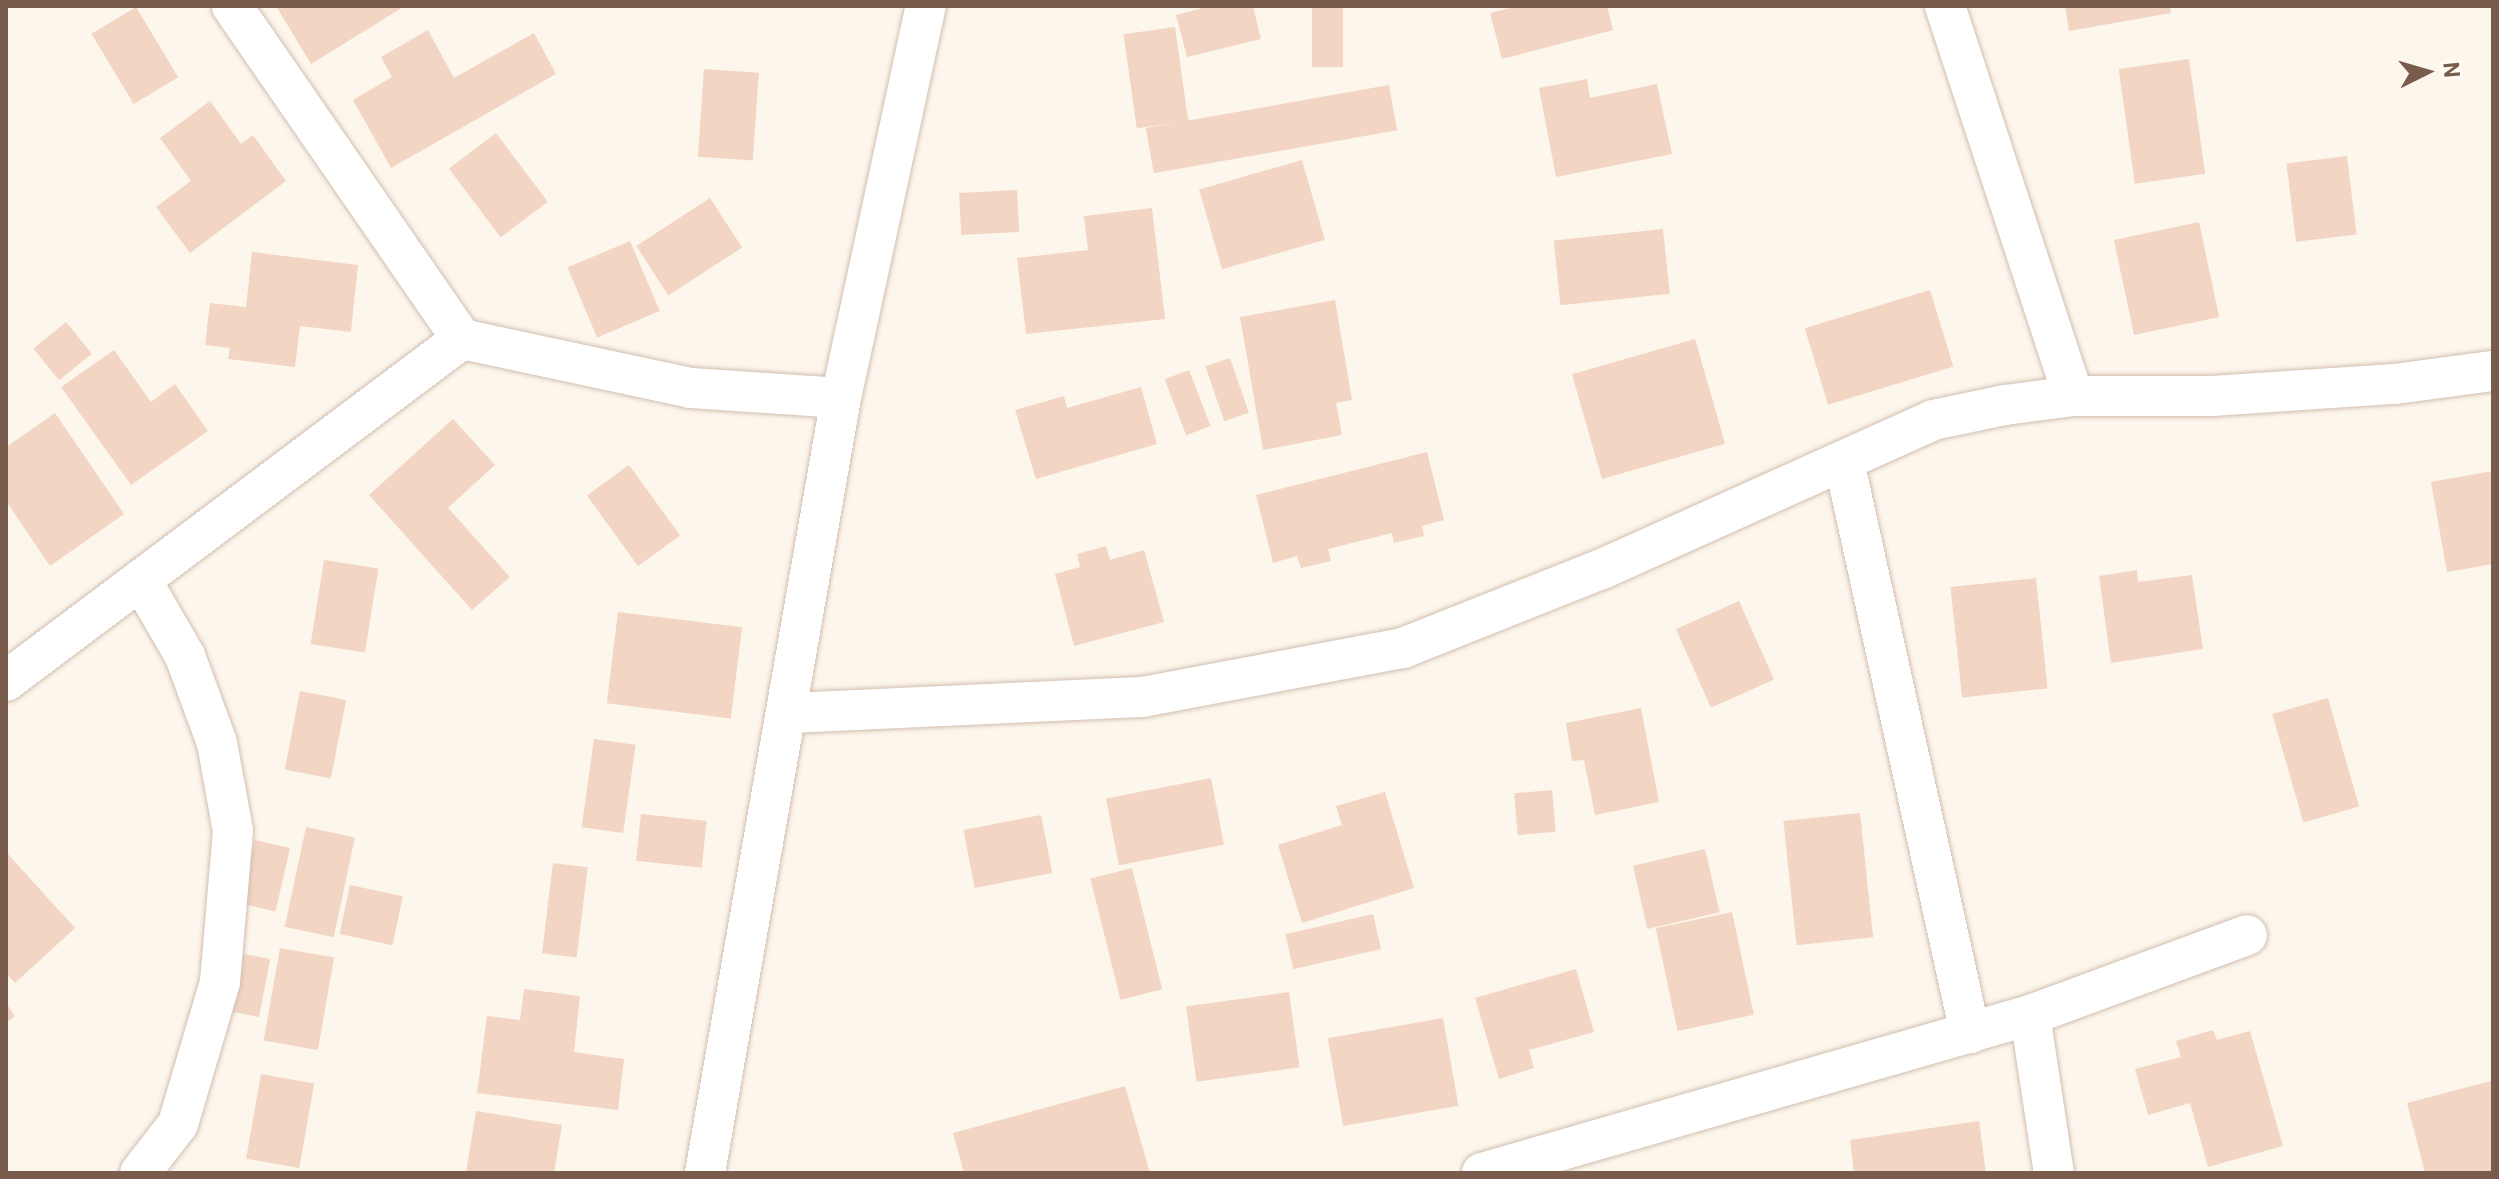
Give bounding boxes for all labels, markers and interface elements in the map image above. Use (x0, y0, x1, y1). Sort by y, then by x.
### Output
north arrow (2387, 32, 2467, 112)
text: N (2438, 61, 2465, 79)

